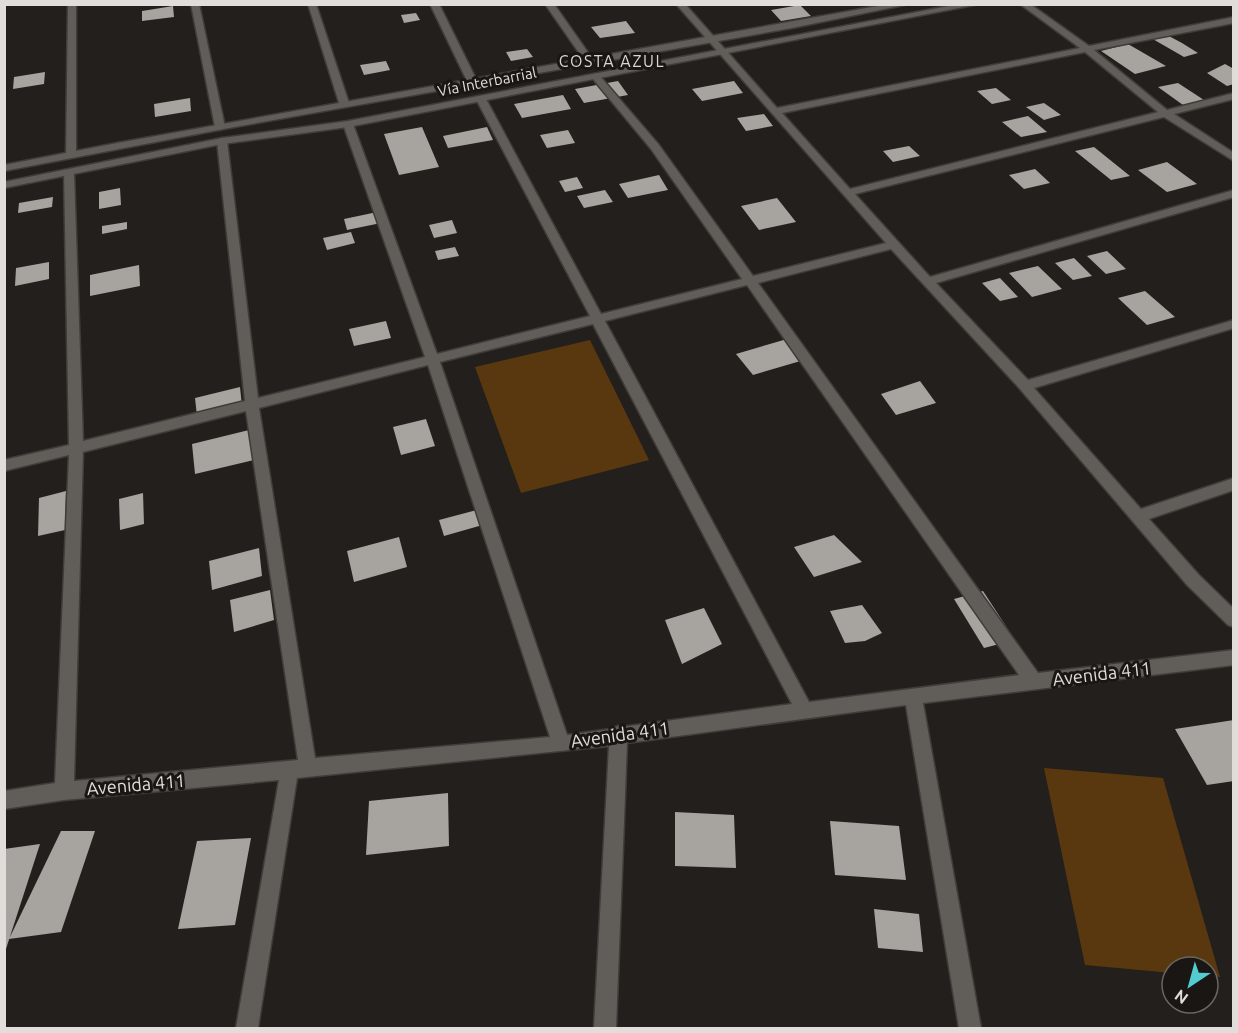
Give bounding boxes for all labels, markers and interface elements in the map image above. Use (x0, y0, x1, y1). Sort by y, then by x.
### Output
district label: COSTA AZUL (559, 52, 665, 70)
street label: Vía Interbarrial (436, 64, 538, 99)
street label: Avenida 411 (1051, 657, 1152, 689)
street label: Avenida 411 (569, 717, 670, 751)
street label: Avenida 411 (86, 770, 186, 798)
north arrow (1160, 955, 1220, 1015)
text: N (1171, 986, 1191, 1008)

